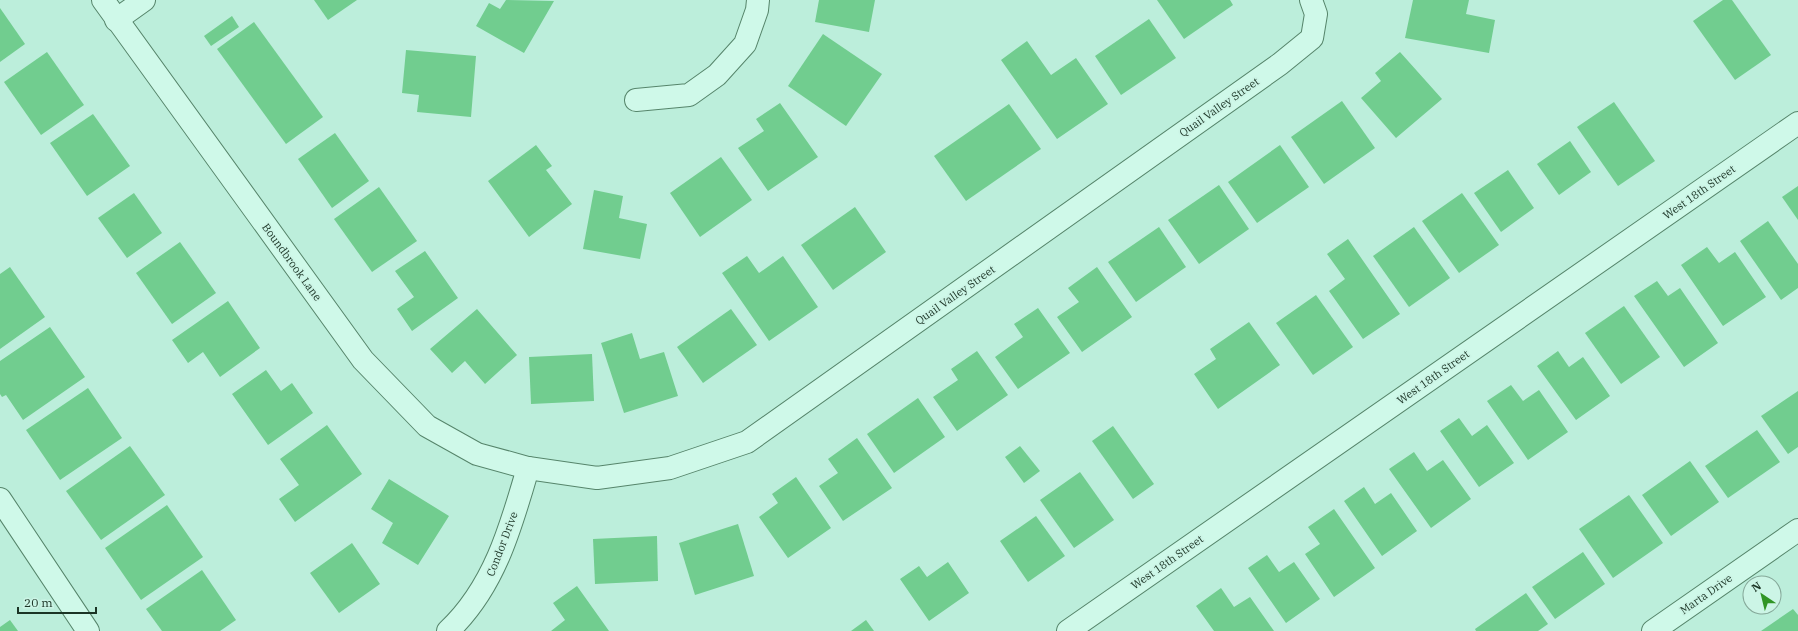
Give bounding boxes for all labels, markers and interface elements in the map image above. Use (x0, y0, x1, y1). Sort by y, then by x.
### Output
street label: Quail Valley Street (1176, 74, 1262, 140)
street label: West 18th Street (1660, 162, 1738, 222)
street label: Boundbrook Lane (259, 220, 325, 304)
street label: Quail Valley Street (912, 262, 998, 328)
street label: West 18th Street (1394, 347, 1472, 407)
street label: Condor Drive (483, 509, 521, 578)
street label: West 18th Street (1128, 532, 1206, 592)
street label: Marta Drive (1677, 571, 1735, 617)
north arrow (1742, 575, 1782, 615)
text: N (1749, 578, 1764, 595)
scale bar (18, 589, 96, 615)
text: 20 m (24, 595, 53, 610)

